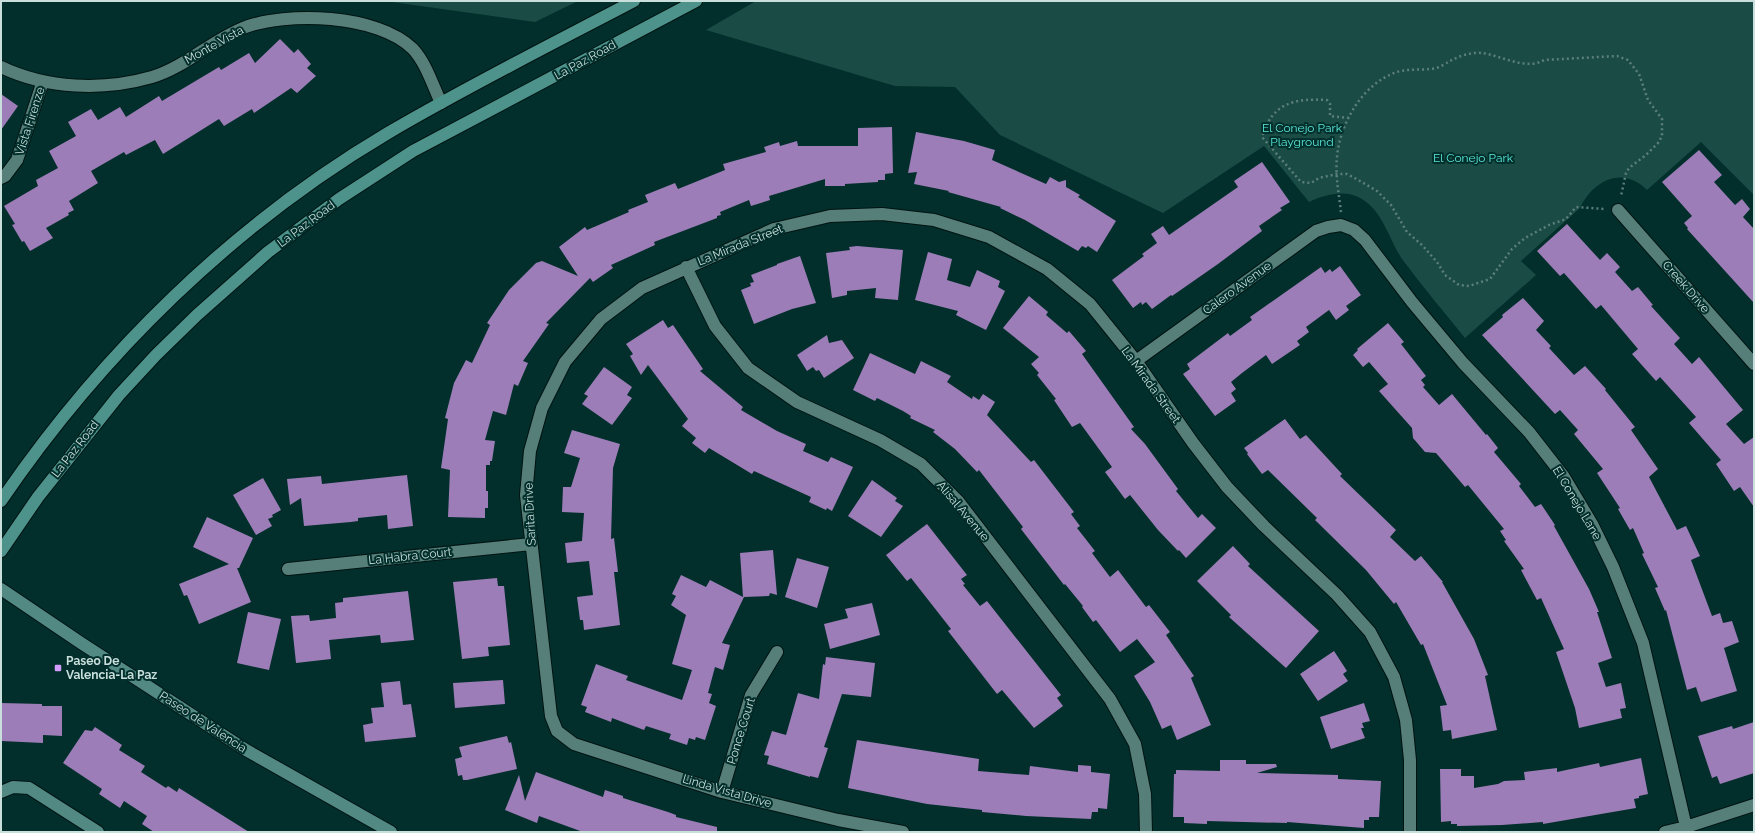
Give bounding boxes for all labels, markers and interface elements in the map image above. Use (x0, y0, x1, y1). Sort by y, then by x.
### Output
street label: Monte Vista (182, 23, 246, 67)
street label: La Paz Road (552, 37, 618, 83)
street label: Vista Firenze (12, 85, 48, 157)
park label: El Conejo Park Playground (1262, 121, 1343, 149)
park label: El Conejo Park (1433, 151, 1514, 165)
street label: La Paz Road (275, 198, 337, 250)
street label: La Mirada Street (695, 222, 785, 268)
street label: Creek Drive (1660, 258, 1712, 316)
street label: Calero Avenue (1200, 259, 1274, 317)
street label: La Mirada Street (1119, 344, 1183, 426)
street label: La Paz Road (48, 418, 102, 480)
street label: El Conejo Lane (1550, 464, 1604, 542)
street label: Alisal Avenue (934, 478, 992, 544)
street label: Sarita Drive (521, 482, 539, 546)
street label: La Habra Court (368, 545, 452, 567)
place label: Paseo De Valencia-La Paz (66, 654, 157, 682)
marker: Paseo De Valencia-La Paz (53, 663, 63, 673)
street label: Paseo de Valencia (157, 689, 249, 755)
street label: Ponce Court (724, 696, 758, 766)
street label: Linda Vista Drive (681, 772, 773, 810)

